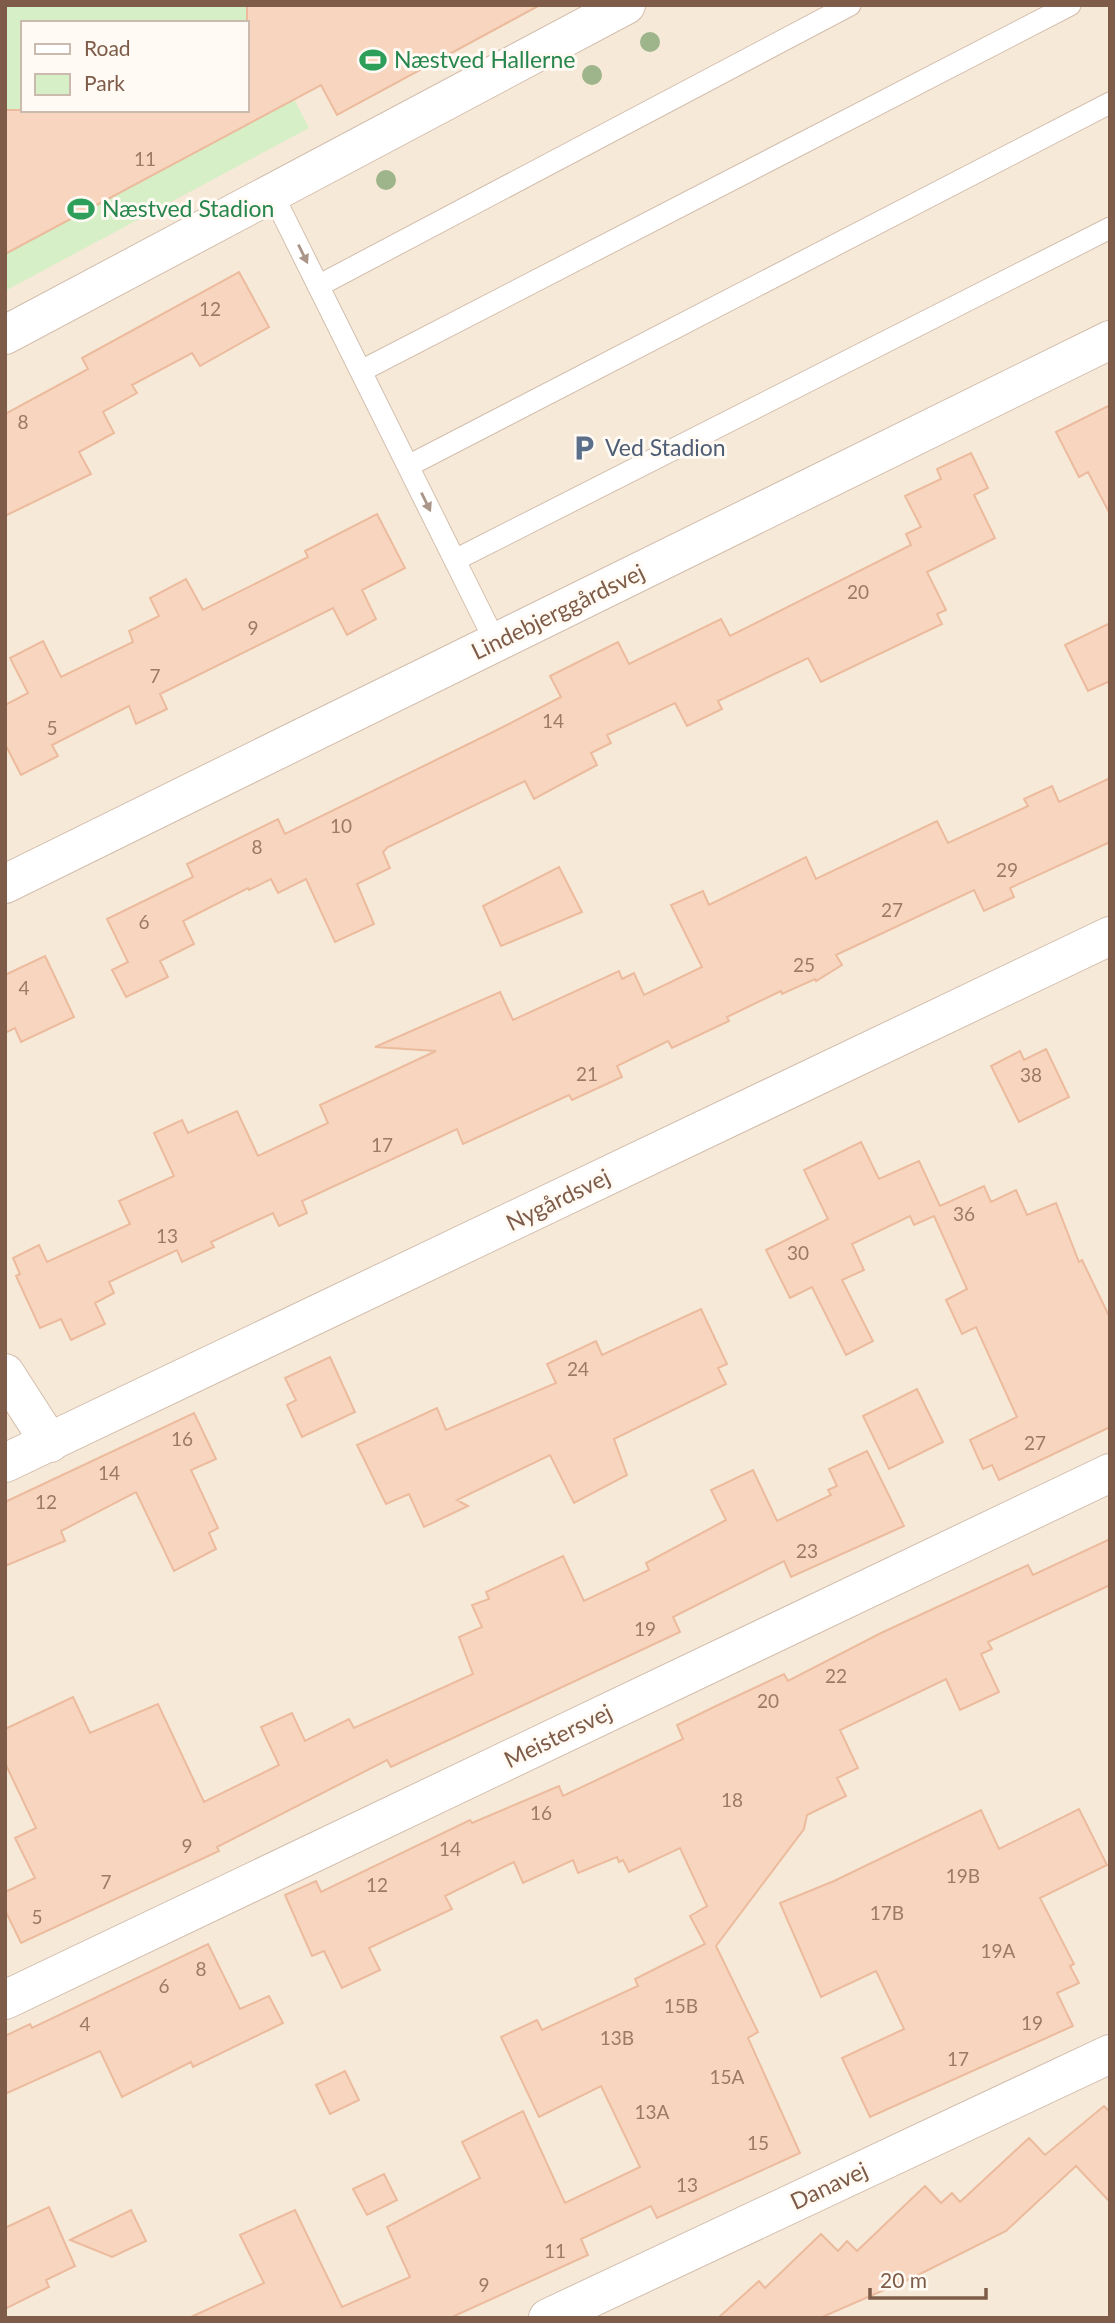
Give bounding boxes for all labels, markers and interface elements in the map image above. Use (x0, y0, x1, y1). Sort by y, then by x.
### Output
legend (21, 21, 248, 112)
text: Road (84, 35, 131, 60)
sports icon: Næstved Hallerne (358, 45, 388, 75)
place label: Næstved Hallerne (394, 45, 575, 73)
text: Park (84, 70, 125, 95)
house number: 11 (134, 147, 156, 170)
sports icon: Næstved Stadion (66, 194, 96, 224)
place label: Næstved Stadion (102, 194, 274, 222)
one-way arrow (297, 244, 308, 264)
house number: 12 (199, 297, 221, 320)
house number: 8 (17, 410, 29, 433)
parking icon: Ved Stadion (569, 433, 599, 463)
place label: Ved Stadion (605, 433, 726, 461)
one-way arrow (420, 492, 431, 512)
street label: Lindebjerggårdsvej (467, 557, 649, 665)
house number: 20 (847, 580, 869, 603)
house number: 9 (247, 616, 259, 639)
house number: 7 (149, 664, 161, 687)
house number: 14 (542, 709, 564, 732)
house number: 5 (46, 716, 58, 739)
house number: 10 (330, 814, 352, 837)
house number: 8 (251, 835, 263, 858)
house number: 29 (996, 858, 1018, 881)
house number: 27 (881, 898, 903, 921)
house number: 6 (138, 910, 150, 933)
house number: 25 (793, 953, 815, 976)
house number: 4 (18, 976, 30, 999)
house number: 21 (576, 1062, 598, 1085)
house number: 38 (1020, 1063, 1042, 1086)
house number: 17 (371, 1133, 393, 1156)
street label: Nygårdsvej (501, 1162, 614, 1236)
house number: 36 (953, 1202, 975, 1225)
house number: 13 (156, 1224, 178, 1247)
house number: 30 (787, 1241, 809, 1264)
house number: 24 (567, 1357, 589, 1380)
house number: 16 (171, 1427, 193, 1450)
house number: 27 (1024, 1431, 1046, 1454)
house number: 14 (98, 1461, 120, 1484)
house number: 12 (35, 1490, 57, 1513)
house number: 23 (796, 1539, 818, 1562)
house number: 19 (634, 1617, 656, 1640)
house number: 22 (825, 1664, 847, 1687)
house number: 20 (757, 1689, 779, 1712)
street label: Meistersvej (499, 1697, 616, 1773)
house number: 18 (721, 1788, 743, 1811)
house number: 16 (530, 1801, 552, 1824)
house number: 9 (181, 1834, 193, 1857)
house number: 14 (439, 1837, 461, 1860)
house number: 19B (946, 1864, 980, 1887)
house number: 7 (100, 1870, 112, 1893)
house number: 12 (366, 1873, 388, 1896)
house number: 17B (870, 1901, 904, 1924)
house number: 5 (31, 1905, 43, 1928)
house number: 19A (981, 1939, 1016, 1962)
house number: 8 (195, 1957, 207, 1980)
house number: 6 (158, 1974, 170, 1997)
house number: 15B (664, 1994, 698, 2017)
house number: 19 (1021, 2011, 1043, 2034)
house number: 4 (79, 2012, 91, 2035)
house number: 13B (600, 2026, 634, 2049)
house number: 17 (947, 2047, 969, 2070)
house number: 15A (710, 2065, 745, 2088)
house number: 13A (635, 2100, 670, 2123)
house number: 15 (747, 2131, 769, 2154)
street label: Danavej (786, 2155, 872, 2215)
house number: 13 (676, 2173, 698, 2196)
house number: 11 (544, 2239, 566, 2262)
scale bar (870, 2256, 986, 2300)
text: 20 m (880, 2267, 927, 2292)
house number: 9 (478, 2273, 490, 2296)

